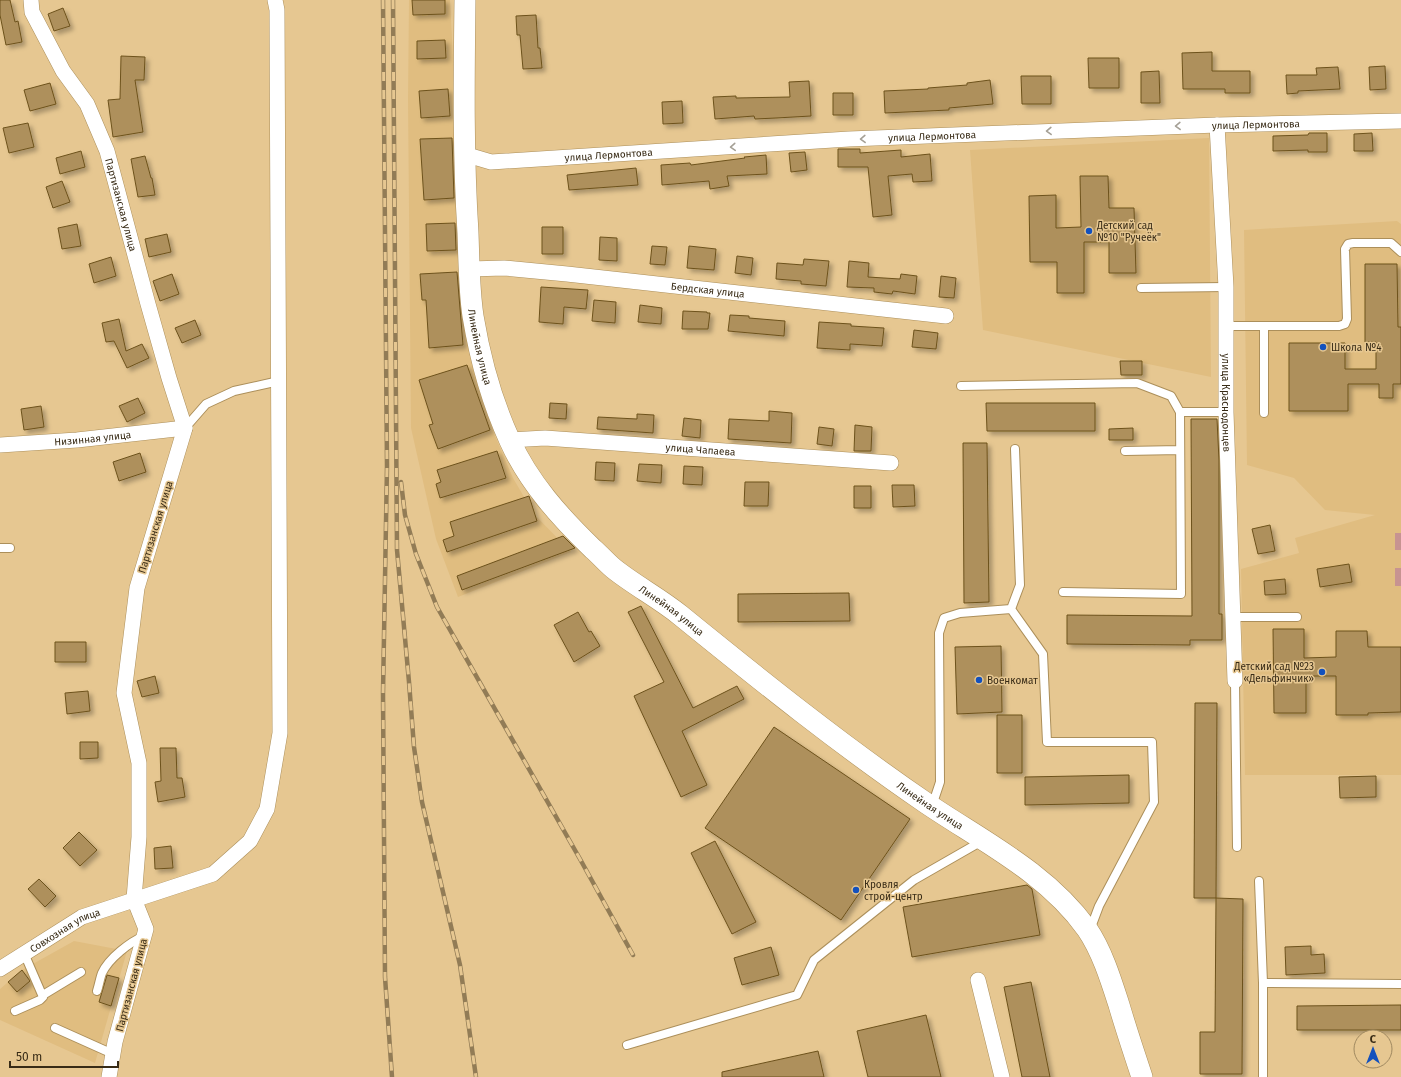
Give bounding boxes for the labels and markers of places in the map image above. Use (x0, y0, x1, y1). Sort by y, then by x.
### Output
place label: Детский сад №10 "Ручеёк" (1096, 220, 1161, 244)
marker: Детский сад №10 "Ручеёк" (1084, 226, 1094, 236)
marker: Школа №4 (1318, 342, 1328, 352)
place label: Школа №4 (1331, 342, 1382, 354)
place label: Детский сад №23 «Дельфинчик» (1233, 661, 1314, 685)
marker: Детский сад №23 «Дельфинчик» (1317, 667, 1327, 677)
marker: Военкомат (974, 675, 984, 685)
place label: Военкомат (987, 675, 1038, 687)
place label: Кровля строй-центр (864, 879, 923, 903)
marker: Кровля строй-центр (851, 885, 861, 895)

